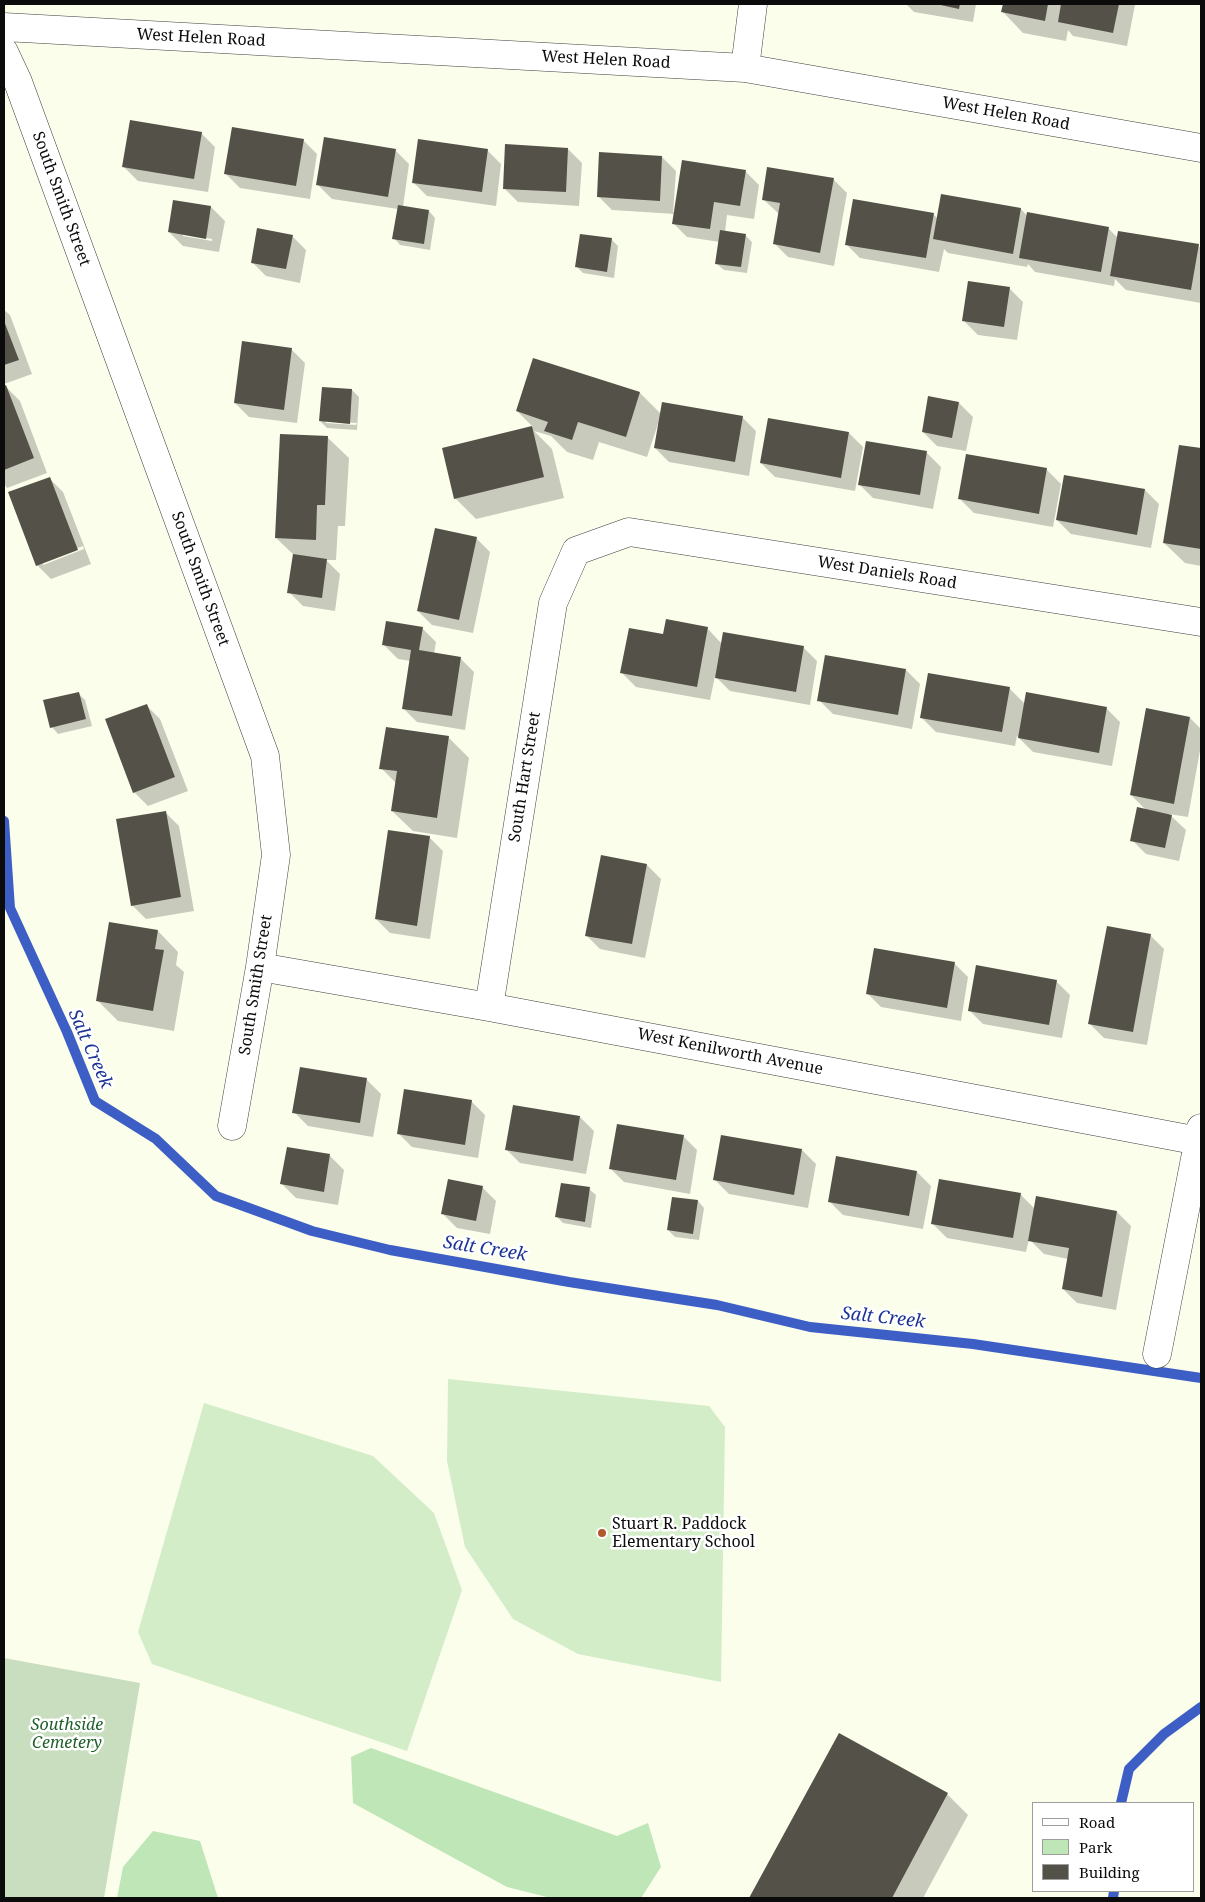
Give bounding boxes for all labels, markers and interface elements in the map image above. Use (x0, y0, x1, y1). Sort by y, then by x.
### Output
street label: West Helen Road (136, 25, 266, 51)
street label: West Helen Road (541, 47, 671, 73)
street label: West Helen Road (941, 93, 1071, 135)
street label: South Smith Street (28, 129, 94, 269)
street label: South Smith Street (167, 509, 233, 649)
street label: West Daniels Road (816, 552, 958, 594)
street label: South Hart Street (505, 710, 545, 844)
street label: South Smith Street (235, 914, 277, 1056)
water label: Salt Creek (63, 1006, 117, 1092)
street label: West Kenilworth Avenue (635, 1025, 825, 1079)
water label: Salt Creek (442, 1232, 528, 1266)
water label: Salt Creek (840, 1303, 926, 1333)
place label: Stuart R. Paddock Elementary School (612, 1514, 755, 1552)
marker: Stuart R. Paddock Elementary School (596, 1527, 608, 1539)
park label: Southside Cemetery (31, 1715, 103, 1753)
legend (1032, 1802, 1195, 1892)
text: Road (1079, 1812, 1115, 1832)
text: Park (1079, 1837, 1112, 1857)
text: Building (1079, 1862, 1140, 1882)

